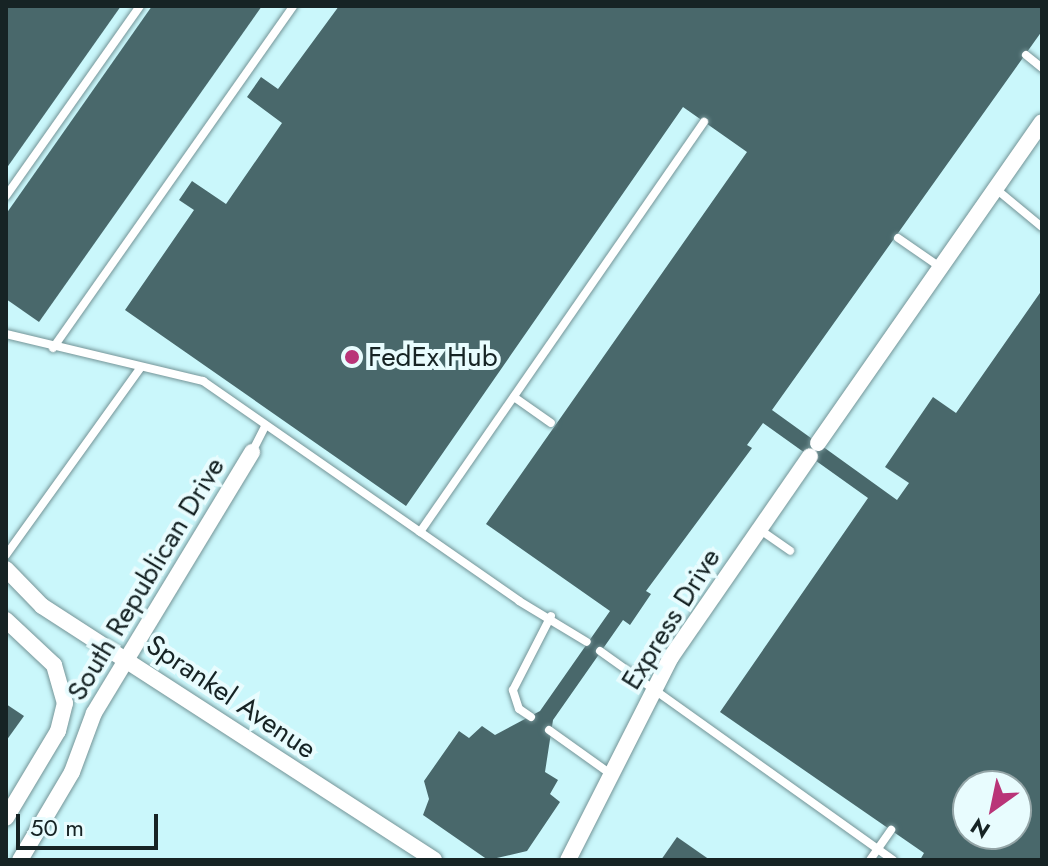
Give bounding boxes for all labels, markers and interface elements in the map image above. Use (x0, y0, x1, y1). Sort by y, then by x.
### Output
place label: FedEx Hub (368, 340, 498, 374)
marker: FedEx Hub (343, 348, 361, 366)
street label: South Republican Drive (60, 451, 232, 707)
street label: Express Drive (614, 542, 728, 696)
street label: Sprankel Avenue (140, 628, 322, 766)
north arrow (952, 770, 1032, 850)
scale bar (20, 798, 162, 848)
text: 50 m (30, 810, 84, 845)
text: N (964, 810, 996, 847)

